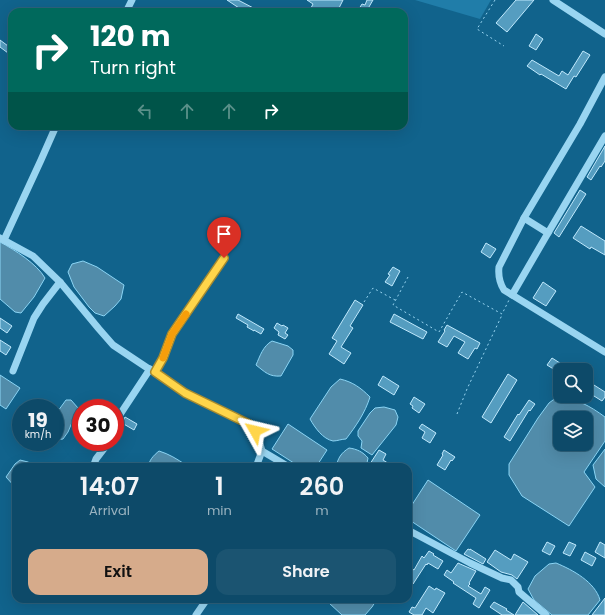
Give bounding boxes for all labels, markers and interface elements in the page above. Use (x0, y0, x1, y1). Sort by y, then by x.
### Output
text: 120 m (90, 17, 170, 56)
icon: right (24, 24, 76, 76)
text: Turn right (90, 55, 176, 80)
icon: left (134, 100, 156, 122)
icon: ahead (176, 100, 198, 122)
icon: ahead (218, 100, 240, 122)
icon: right (260, 100, 282, 122)
pin (207, 217, 241, 258)
icon: arrive (213, 223, 235, 245)
map controls (553, 363, 593, 451)
button: search (553, 363, 593, 403)
speed limit sign: 30 (72, 399, 124, 451)
text: 19 (28, 406, 48, 434)
position arrow (234, 410, 276, 452)
button: layers (553, 411, 593, 451)
text: km/h (25, 427, 51, 442)
text: 14:07 (80, 470, 139, 503)
text: 1 (215, 470, 224, 503)
text: 260 (300, 470, 344, 503)
text: Arrival (89, 501, 130, 520)
text: min (207, 501, 232, 520)
text: m (315, 501, 329, 520)
button: Exit (28, 549, 208, 595)
button: Share (216, 549, 396, 595)

